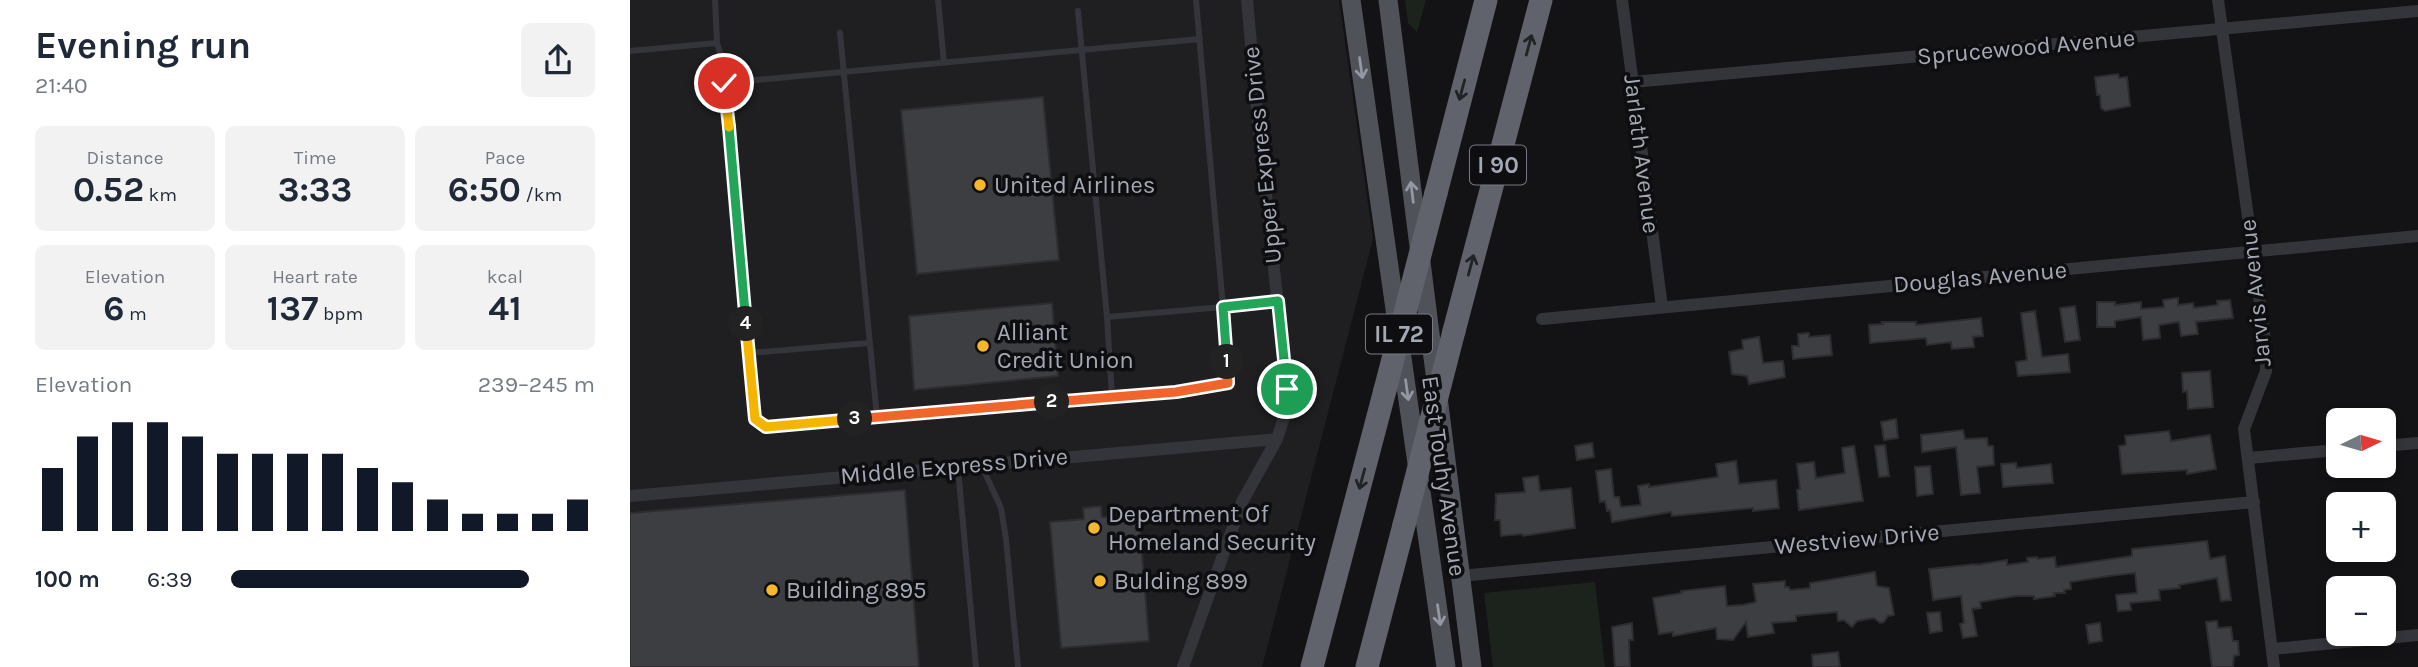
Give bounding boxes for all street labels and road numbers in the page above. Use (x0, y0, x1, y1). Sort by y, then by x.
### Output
street label: Sprucewood Avenue (1916, 24, 2136, 70)
street label: Upper Express Drive (1237, 45, 1287, 265)
street label: Jarlath Avenue (1618, 73, 1666, 235)
road number: I 90 (1470, 146, 1526, 184)
street label: Jarvis Avenue (2233, 218, 2277, 368)
street label: Douglas Avenue (1892, 255, 2068, 299)
road number: IL 72 (1366, 314, 1432, 354)
street label: East Touhy Avenue (1416, 374, 1472, 578)
street label: Middle Express Drive (839, 442, 1069, 490)
street label: Westview Drive (1773, 518, 1941, 560)

